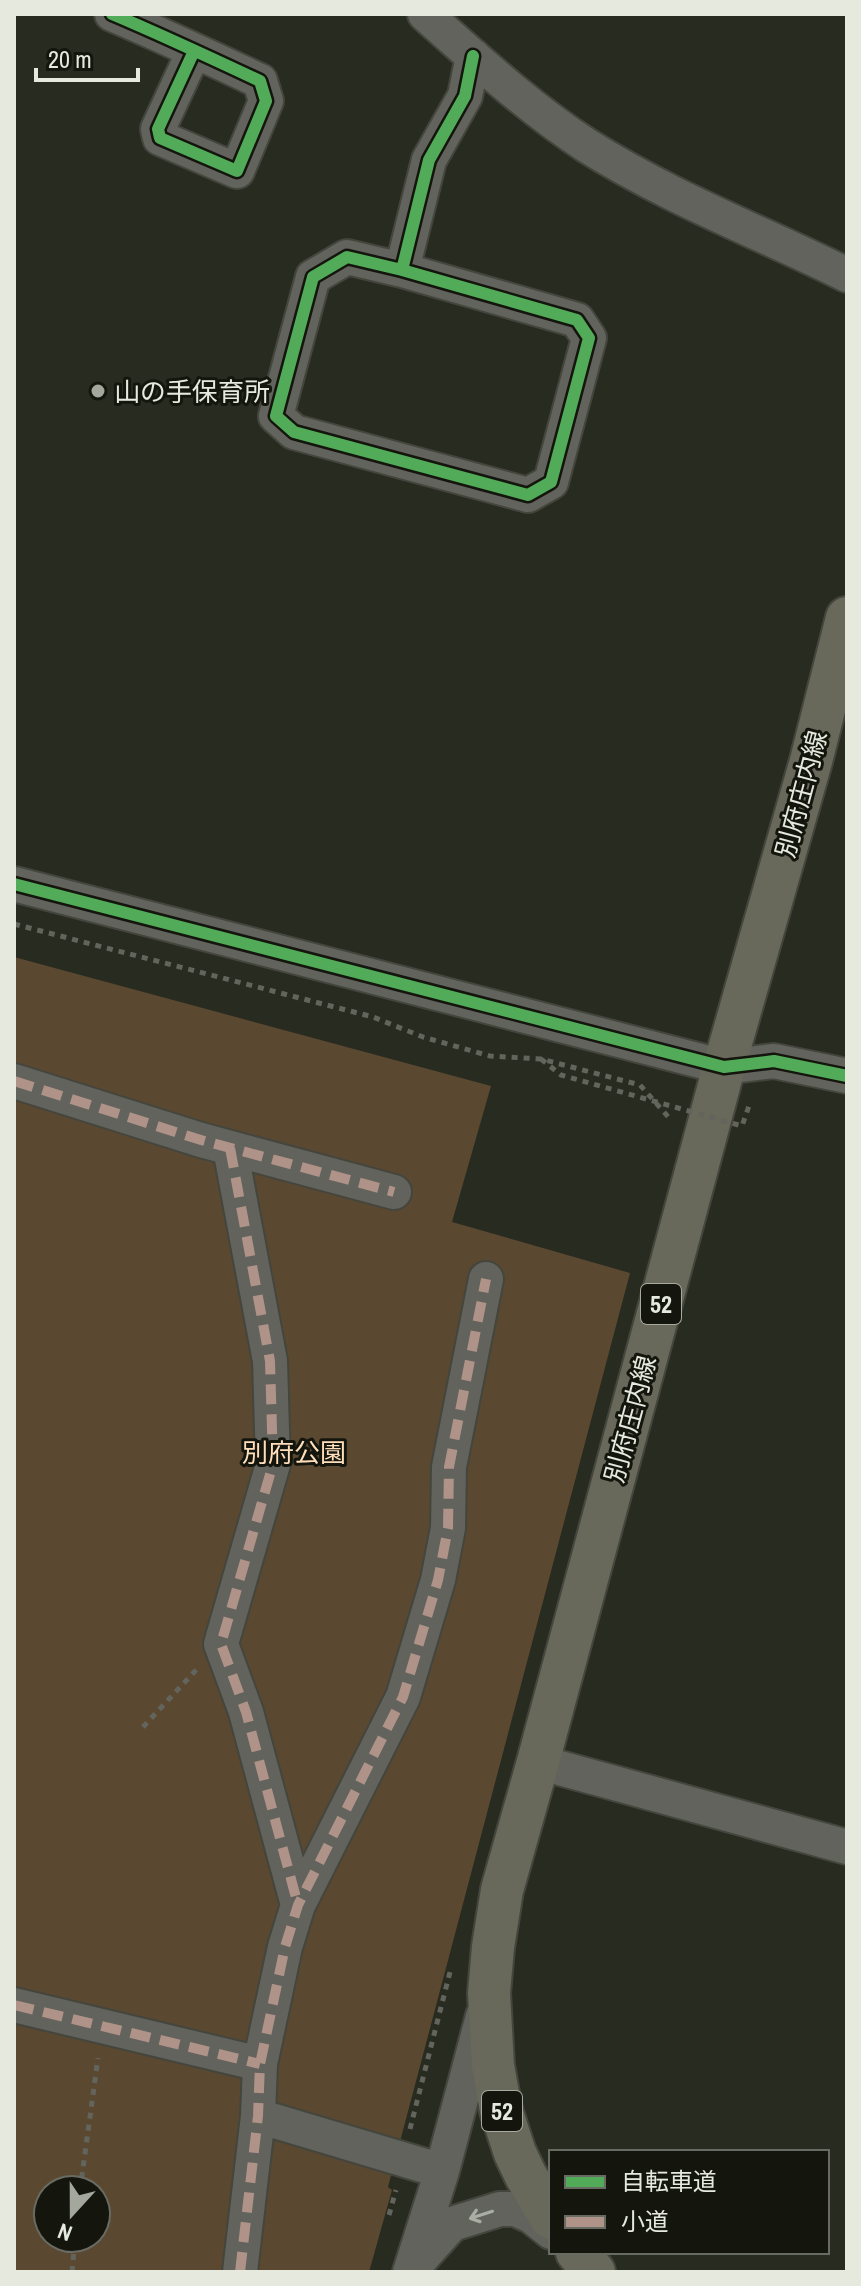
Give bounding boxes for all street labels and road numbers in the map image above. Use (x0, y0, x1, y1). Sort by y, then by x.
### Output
street label: 別府庄内線 (767, 727, 835, 861)
road number: 52 (641, 1284, 681, 1324)
street label: 別府庄内線 (596, 1352, 664, 1486)
road number: 52 (482, 2091, 522, 2131)

